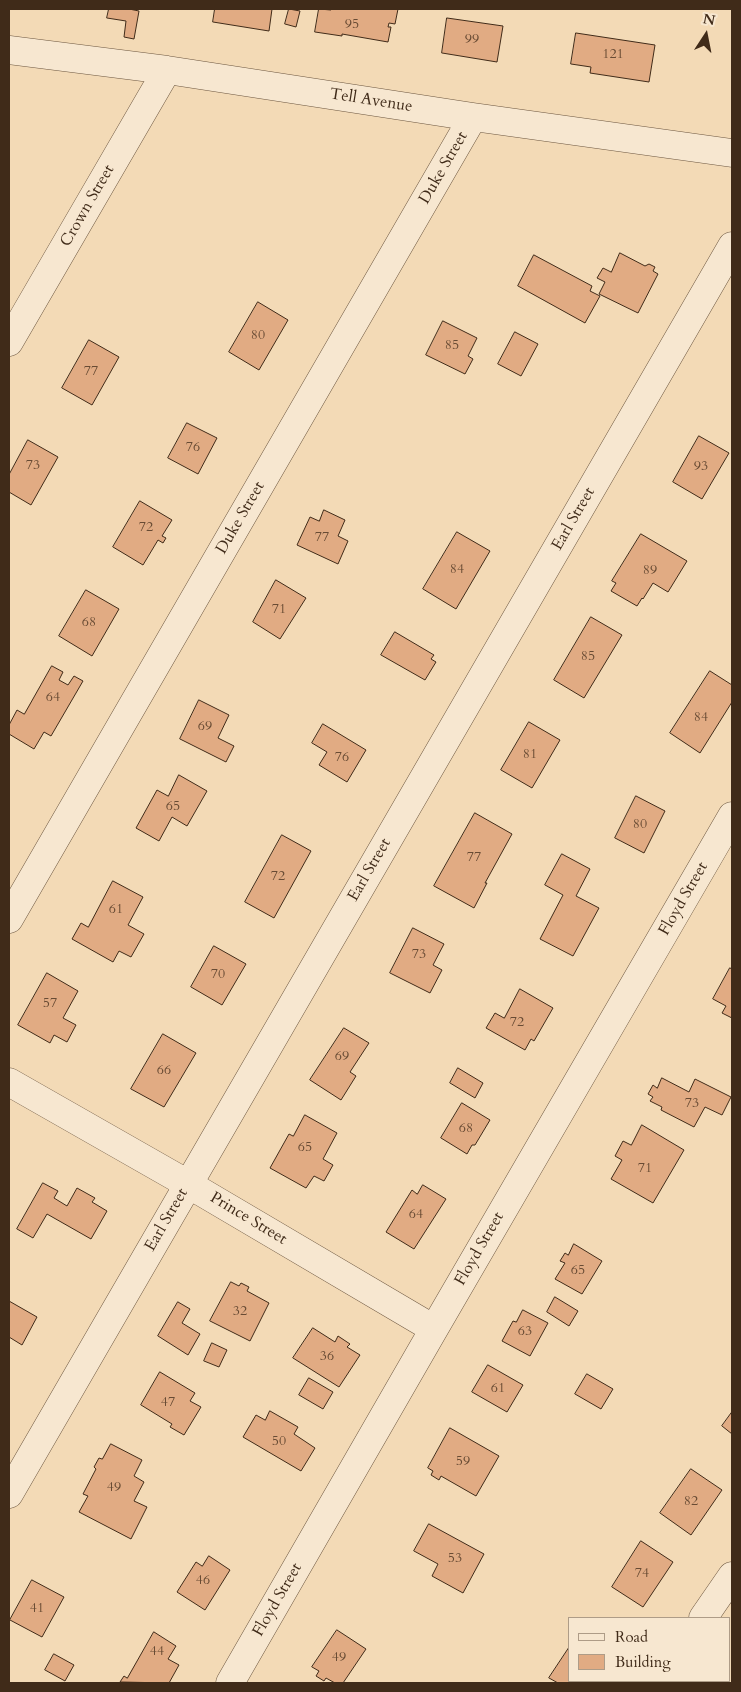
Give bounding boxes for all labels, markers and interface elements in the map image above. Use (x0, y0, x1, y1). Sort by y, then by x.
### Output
text: N (701, 9, 717, 30)
north arrow (681, 10, 731, 60)
house number: 95 (345, 17, 359, 33)
house number: 99 (465, 32, 479, 48)
house number: 121 (602, 47, 624, 63)
street label: Tell Avenue (328, 85, 414, 117)
street label: Duke Street (416, 128, 472, 208)
street label: Crown Street (57, 162, 119, 250)
house number: 80 (251, 328, 265, 344)
house number: 85 (445, 338, 459, 354)
house number: 77 (84, 364, 98, 380)
house number: 76 (186, 440, 200, 456)
house number: 73 (26, 458, 40, 474)
house number: 93 (694, 459, 708, 475)
street label: Duke Street (213, 478, 269, 558)
street label: Earl Street (548, 484, 600, 554)
house number: 72 (139, 520, 153, 536)
house number: 77 (315, 530, 329, 546)
house number: 84 (450, 562, 464, 578)
house number: 89 (643, 563, 657, 579)
house number: 71 (272, 602, 286, 618)
house number: 68 (82, 615, 96, 631)
house number: 85 (581, 649, 595, 665)
house number: 64 (46, 690, 60, 706)
house number: 84 (694, 710, 708, 726)
house number: 69 (198, 719, 212, 735)
house number: 81 (523, 747, 537, 763)
house number: 76 (335, 750, 349, 766)
house number: 65 (166, 799, 180, 815)
house number: 80 (633, 817, 647, 833)
street label: Earl Street (344, 835, 396, 905)
house number: 77 (467, 850, 481, 866)
street label: Floyd Street (655, 859, 713, 939)
house number: 72 (271, 869, 285, 885)
house number: 61 (109, 902, 123, 918)
house number: 73 (412, 947, 426, 963)
house number: 70 (211, 967, 225, 983)
house number: 57 (43, 996, 57, 1012)
house number: 72 (510, 1015, 524, 1031)
house number: 69 (335, 1049, 349, 1065)
house number: 66 (157, 1063, 171, 1079)
house number: 73 (685, 1096, 699, 1112)
house number: 68 (459, 1121, 473, 1137)
house number: 65 (298, 1140, 312, 1156)
house number: 71 (638, 1161, 652, 1177)
street label: Earl Street (141, 1185, 193, 1255)
street label: Prince Street (206, 1189, 290, 1249)
house number: 64 (409, 1207, 423, 1223)
street label: Floyd Street (451, 1209, 509, 1289)
house number: 65 (571, 1263, 585, 1279)
house number: 32 (233, 1304, 247, 1320)
house number: 63 (518, 1324, 532, 1340)
house number: 36 (320, 1349, 334, 1365)
house number: 61 (491, 1381, 505, 1397)
house number: 47 (161, 1395, 175, 1411)
house number: 50 (272, 1434, 286, 1450)
house number: 59 (456, 1454, 470, 1470)
house number: 49 (107, 1480, 121, 1496)
house number: 82 (684, 1494, 698, 1510)
house number: 53 (448, 1551, 462, 1567)
street label: Floyd Street (249, 1560, 307, 1640)
house number: 74 (635, 1566, 649, 1582)
house number: 46 (196, 1573, 210, 1589)
house number: 41 (30, 1601, 44, 1617)
legend (568, 1617, 731, 1682)
text: Road (615, 1627, 648, 1647)
house number: 44 (150, 1644, 164, 1660)
house number: 49 (332, 1650, 346, 1666)
text: Building (615, 1652, 671, 1672)

